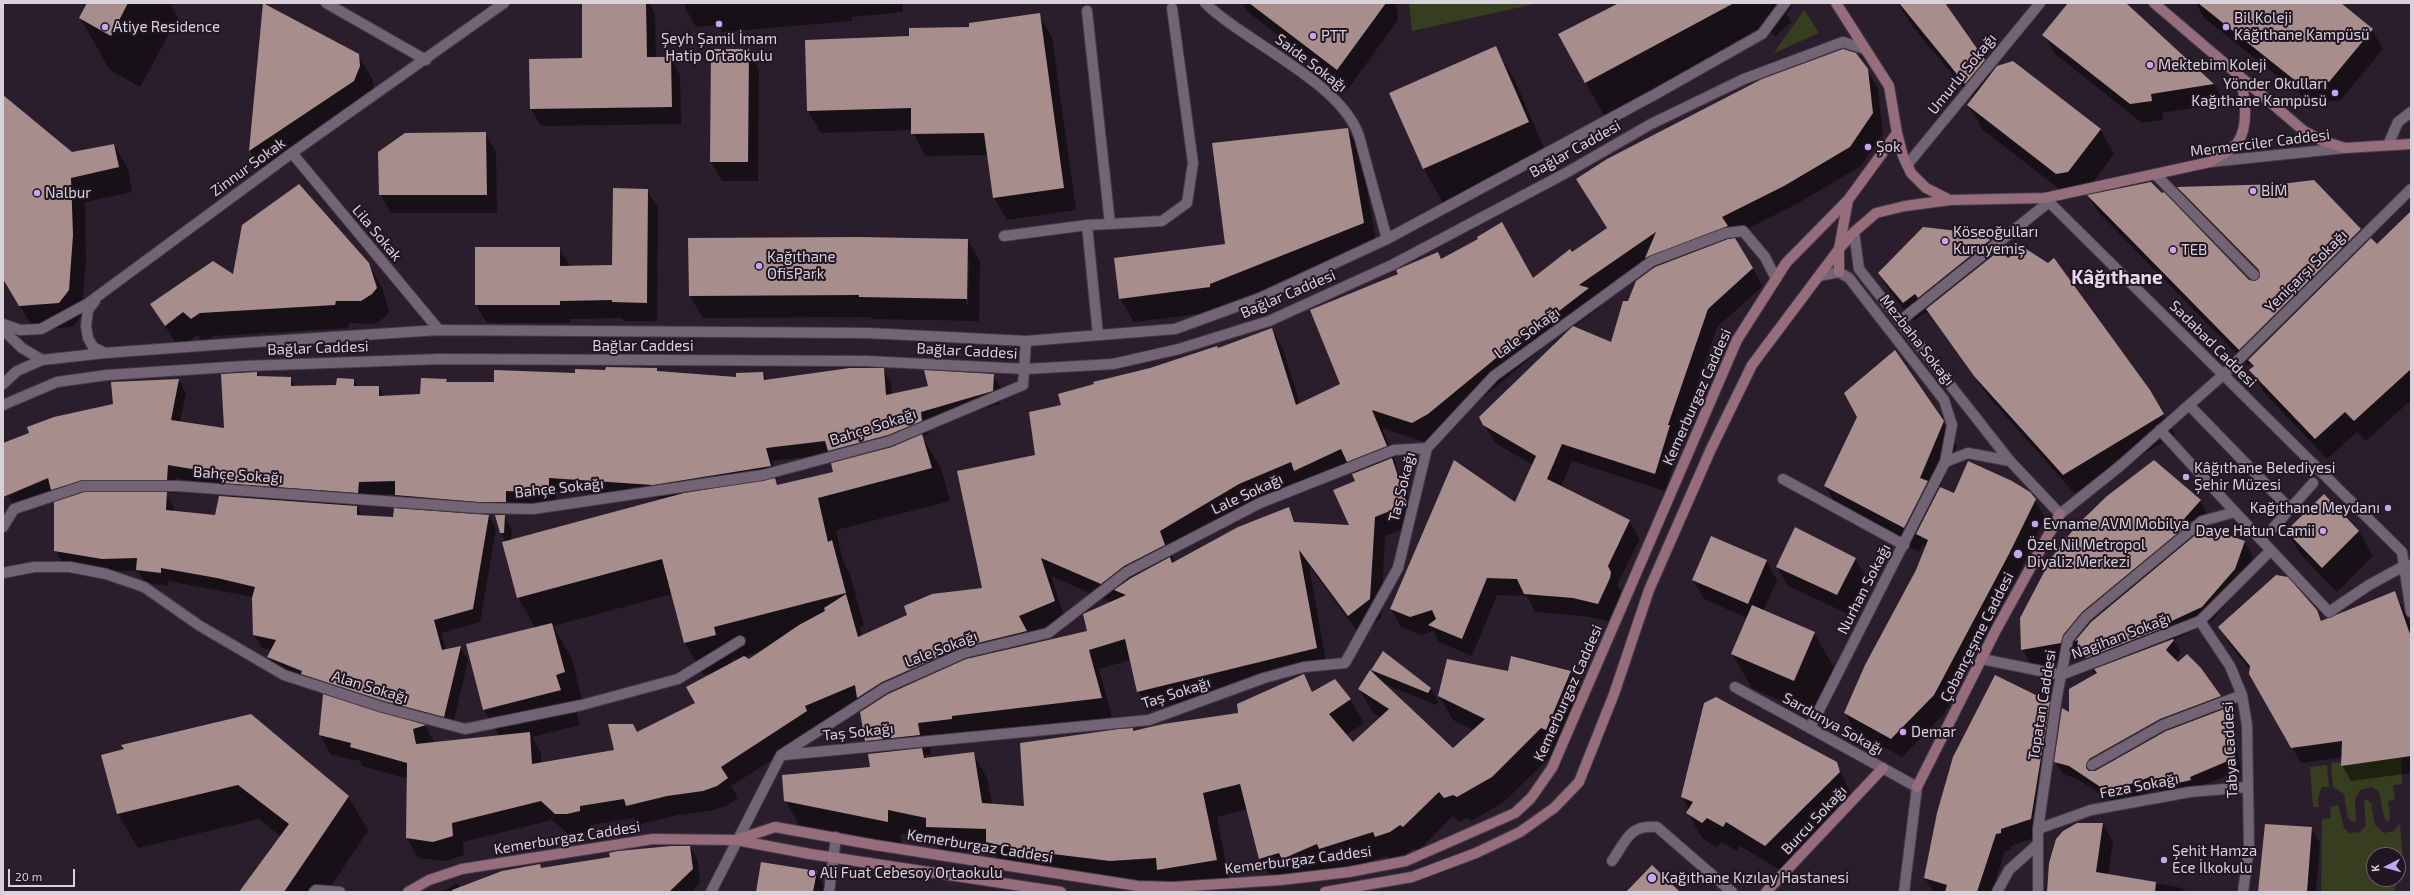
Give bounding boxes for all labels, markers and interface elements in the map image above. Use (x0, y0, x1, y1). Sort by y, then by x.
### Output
place label: Bil Koleji Kâğıthane Kampüsü (2234, 9, 2370, 44)
place label: Atiye Residence (113, 18, 220, 36)
marker: Şeyh Şamil İmam Hatip Ortaokulu (714, 19, 724, 29)
marker: Atiye Residence (100, 22, 110, 32)
marker: Bil Koleji Kâğıthane Kampüsü (2221, 22, 2231, 32)
place label: PTT (1321, 27, 1347, 45)
place label: Şeyh Şamil İmam Hatip Ortaokulu (661, 30, 777, 65)
street label: Saide Sokağı (1272, 30, 1350, 96)
street label: Umurlu Sokağı (1924, 30, 2000, 118)
marker: PTT (1308, 31, 1318, 41)
place label: Mektebim Koleji (2158, 56, 2267, 74)
marker: Mektebim Koleji (2145, 60, 2155, 70)
place label: Yönder Okulları Kağıthane Kampüsü (2191, 75, 2327, 110)
marker: Yönder Okulları Kağıthane Kampüsü (2330, 88, 2340, 98)
street label: Bağlar Caddesi (1526, 117, 1624, 181)
street label: Mermerciler Caddesi (2189, 126, 2331, 160)
street label: Zinnur Sokak (207, 134, 289, 200)
place label: Şok (1876, 138, 1901, 156)
marker: Şok (1863, 142, 1873, 152)
place label: BİM (2261, 182, 2287, 200)
place label: Nalbur (45, 184, 91, 202)
marker: BİM (2248, 186, 2258, 196)
marker: Nalbur (32, 188, 42, 198)
street label: Lila Sokak (348, 201, 406, 265)
place label: Köseoğulları Kuruyemiş (1953, 223, 2038, 258)
street label: Yeniçarşı Sokağı (2261, 226, 2351, 316)
marker: Köseoğulları Kuruyemiş (1940, 236, 1950, 246)
place label: TEB (2181, 241, 2207, 259)
marker: TEB (2168, 245, 2178, 255)
place label: Kağıthane OfisPark (767, 248, 836, 283)
marker: Kağıthane OfisPark (754, 261, 764, 271)
street label: Bağlar Caddesi (1238, 266, 1338, 322)
district label: Kâğıthane (2071, 267, 2163, 289)
street label: Mezbaha Sokağı (1876, 291, 1958, 389)
street label: Sadabad Caddesi (2166, 297, 2260, 391)
street label: Lale Sokağı (1491, 303, 1563, 363)
street label: Kemerburgaz Caddesi (1659, 326, 1735, 468)
street label: Bağlar Caddesi (267, 337, 369, 359)
street label: Bağlar Caddesi (592, 337, 694, 355)
street label: Bağlar Caddesi (916, 339, 1018, 363)
street label: Bahçe Sokağı (828, 405, 918, 449)
street label: Taş Sokağı (1385, 450, 1419, 524)
place label: Kâğıthane Belediyesi Şehir Müzesi (2194, 459, 2335, 494)
street label: Bahçe Sokağı (193, 463, 283, 487)
street label: Lale Sokağı (1208, 470, 1286, 518)
marker: Kâğıthane Belediyesi Şehir Müzesi (2181, 472, 2191, 482)
street label: Bahçe Sokağı (513, 474, 605, 502)
place label: Kağıthane Meydanı (2250, 499, 2380, 517)
marker: Kağıthane Meydanı (2383, 503, 2393, 513)
place label: Evname AVM Mobilya (2043, 515, 2189, 533)
marker: Evname AVM Mobilya (2030, 519, 2040, 529)
place label: Daye Hatun Camii (2196, 522, 2315, 540)
marker: Daye Hatun Camii (2318, 526, 2328, 536)
place label: Özel Nil Metropol Diyaliz Merkezi (2027, 536, 2146, 571)
street label: Nurhan Sokağı (1833, 541, 1895, 637)
marker: Özel Nil Metropol Diyaliz Merkezi (2012, 548, 2024, 560)
street label: Çobançeşme Caddesi (1936, 569, 2018, 705)
street label: Nagihan Sokağı (2069, 609, 2173, 663)
street label: Kemerburgaz Caddesi (1530, 622, 1606, 764)
street label: Lale Sokağı (902, 627, 980, 671)
street label: Topatan Caddesi (2024, 648, 2060, 762)
street label: Alan Sokağı (330, 667, 410, 707)
street label: Taş Sokağı (1139, 673, 1213, 713)
street label: Sardunya Sokağı (1779, 689, 1887, 759)
street label: Tabya Caddesi (2218, 701, 2242, 799)
street label: Taş Sokağı (822, 719, 894, 745)
place label: Demar (1911, 723, 1956, 741)
marker: Demar (1898, 727, 1908, 737)
street label: Feza Sokağı (2098, 770, 2180, 802)
street label: Burcu Sokağı (1777, 782, 1851, 858)
street label: Kemerburgaz Caddesi (493, 818, 641, 858)
street label: Kemerburgaz Caddesi (906, 826, 1054, 866)
street label: Kemerburgaz Caddesi (1224, 842, 1372, 878)
place label: Şehit Hamza Ece İlkokulu (2172, 842, 2257, 877)
north arrow (2366, 847, 2406, 887)
marker: Şehit Hamza Ece İlkokulu (2159, 855, 2169, 865)
scale bar (10, 861, 77, 887)
place label: Ali Fuat Cebesoy Ortaokulu (820, 864, 1003, 882)
text: K (2368, 864, 2381, 872)
marker: Ali Fuat Cebesoy Ortaokulu (807, 868, 817, 878)
text: 20 m (15, 869, 42, 883)
place label: Kağıthane Kızılay Hastanesi (1661, 869, 1849, 887)
marker: Kağıthane Kızılay Hastanesi (1646, 872, 1658, 884)

